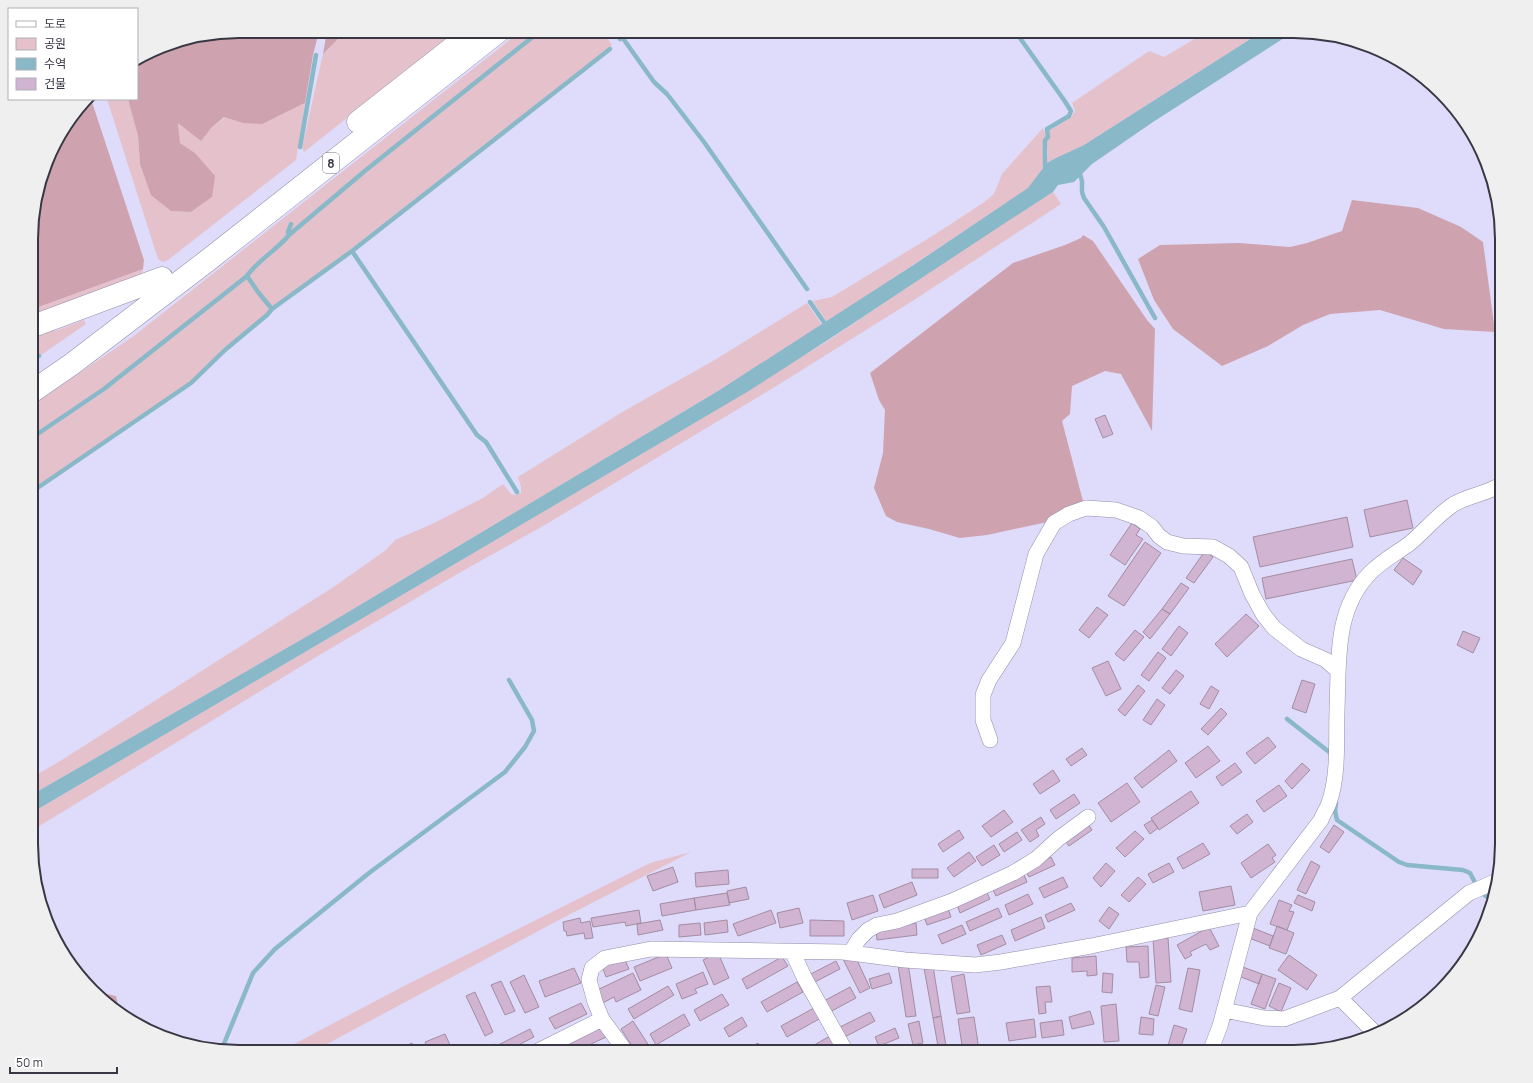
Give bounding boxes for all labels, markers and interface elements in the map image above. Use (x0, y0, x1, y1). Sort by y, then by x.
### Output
legend (8, 8, 138, 100)
text: 도로 (44, 15, 66, 32)
text: 공원 (44, 35, 66, 52)
text: 수역 (44, 55, 66, 72)
text: 건물 (44, 75, 66, 92)
road number: 8 (323, 153, 339, 173)
scale bar (10, 1049, 117, 1075)
text: 50 m (16, 1054, 43, 1071)

